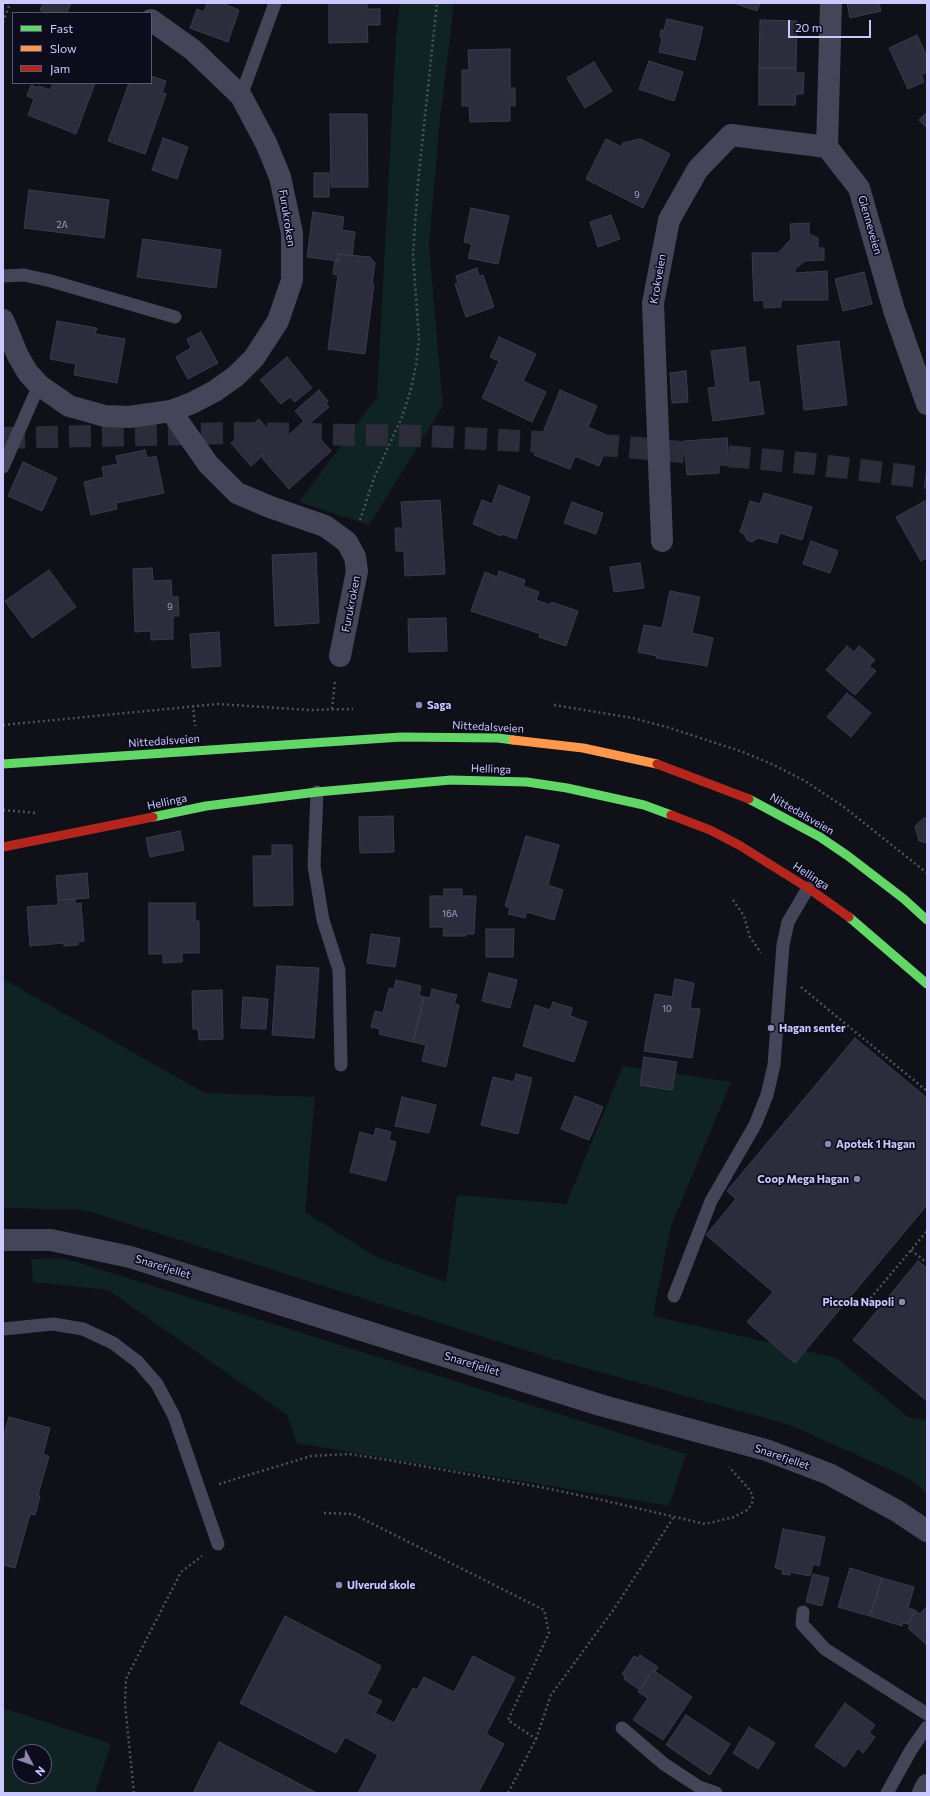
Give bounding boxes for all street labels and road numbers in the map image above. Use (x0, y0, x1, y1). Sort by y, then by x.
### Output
street label: Furukroken (276, 189, 298, 247)
street label: Glenneveien (855, 194, 885, 256)
street label: Krokveien (647, 253, 669, 305)
street label: Furukroken (339, 575, 363, 633)
street label: Nittedalsveien (452, 719, 524, 735)
street label: Nittedalsveien (128, 732, 200, 750)
street label: Hellinga (471, 762, 511, 776)
street label: Nittedalsveien (768, 790, 836, 838)
street label: Hellinga (146, 791, 188, 813)
street label: Hellinga (790, 859, 832, 893)
street label: Snarefjellet (134, 1252, 192, 1282)
street label: Snarefjellet (443, 1349, 501, 1379)
street label: Snarefjellet (753, 1441, 811, 1473)

